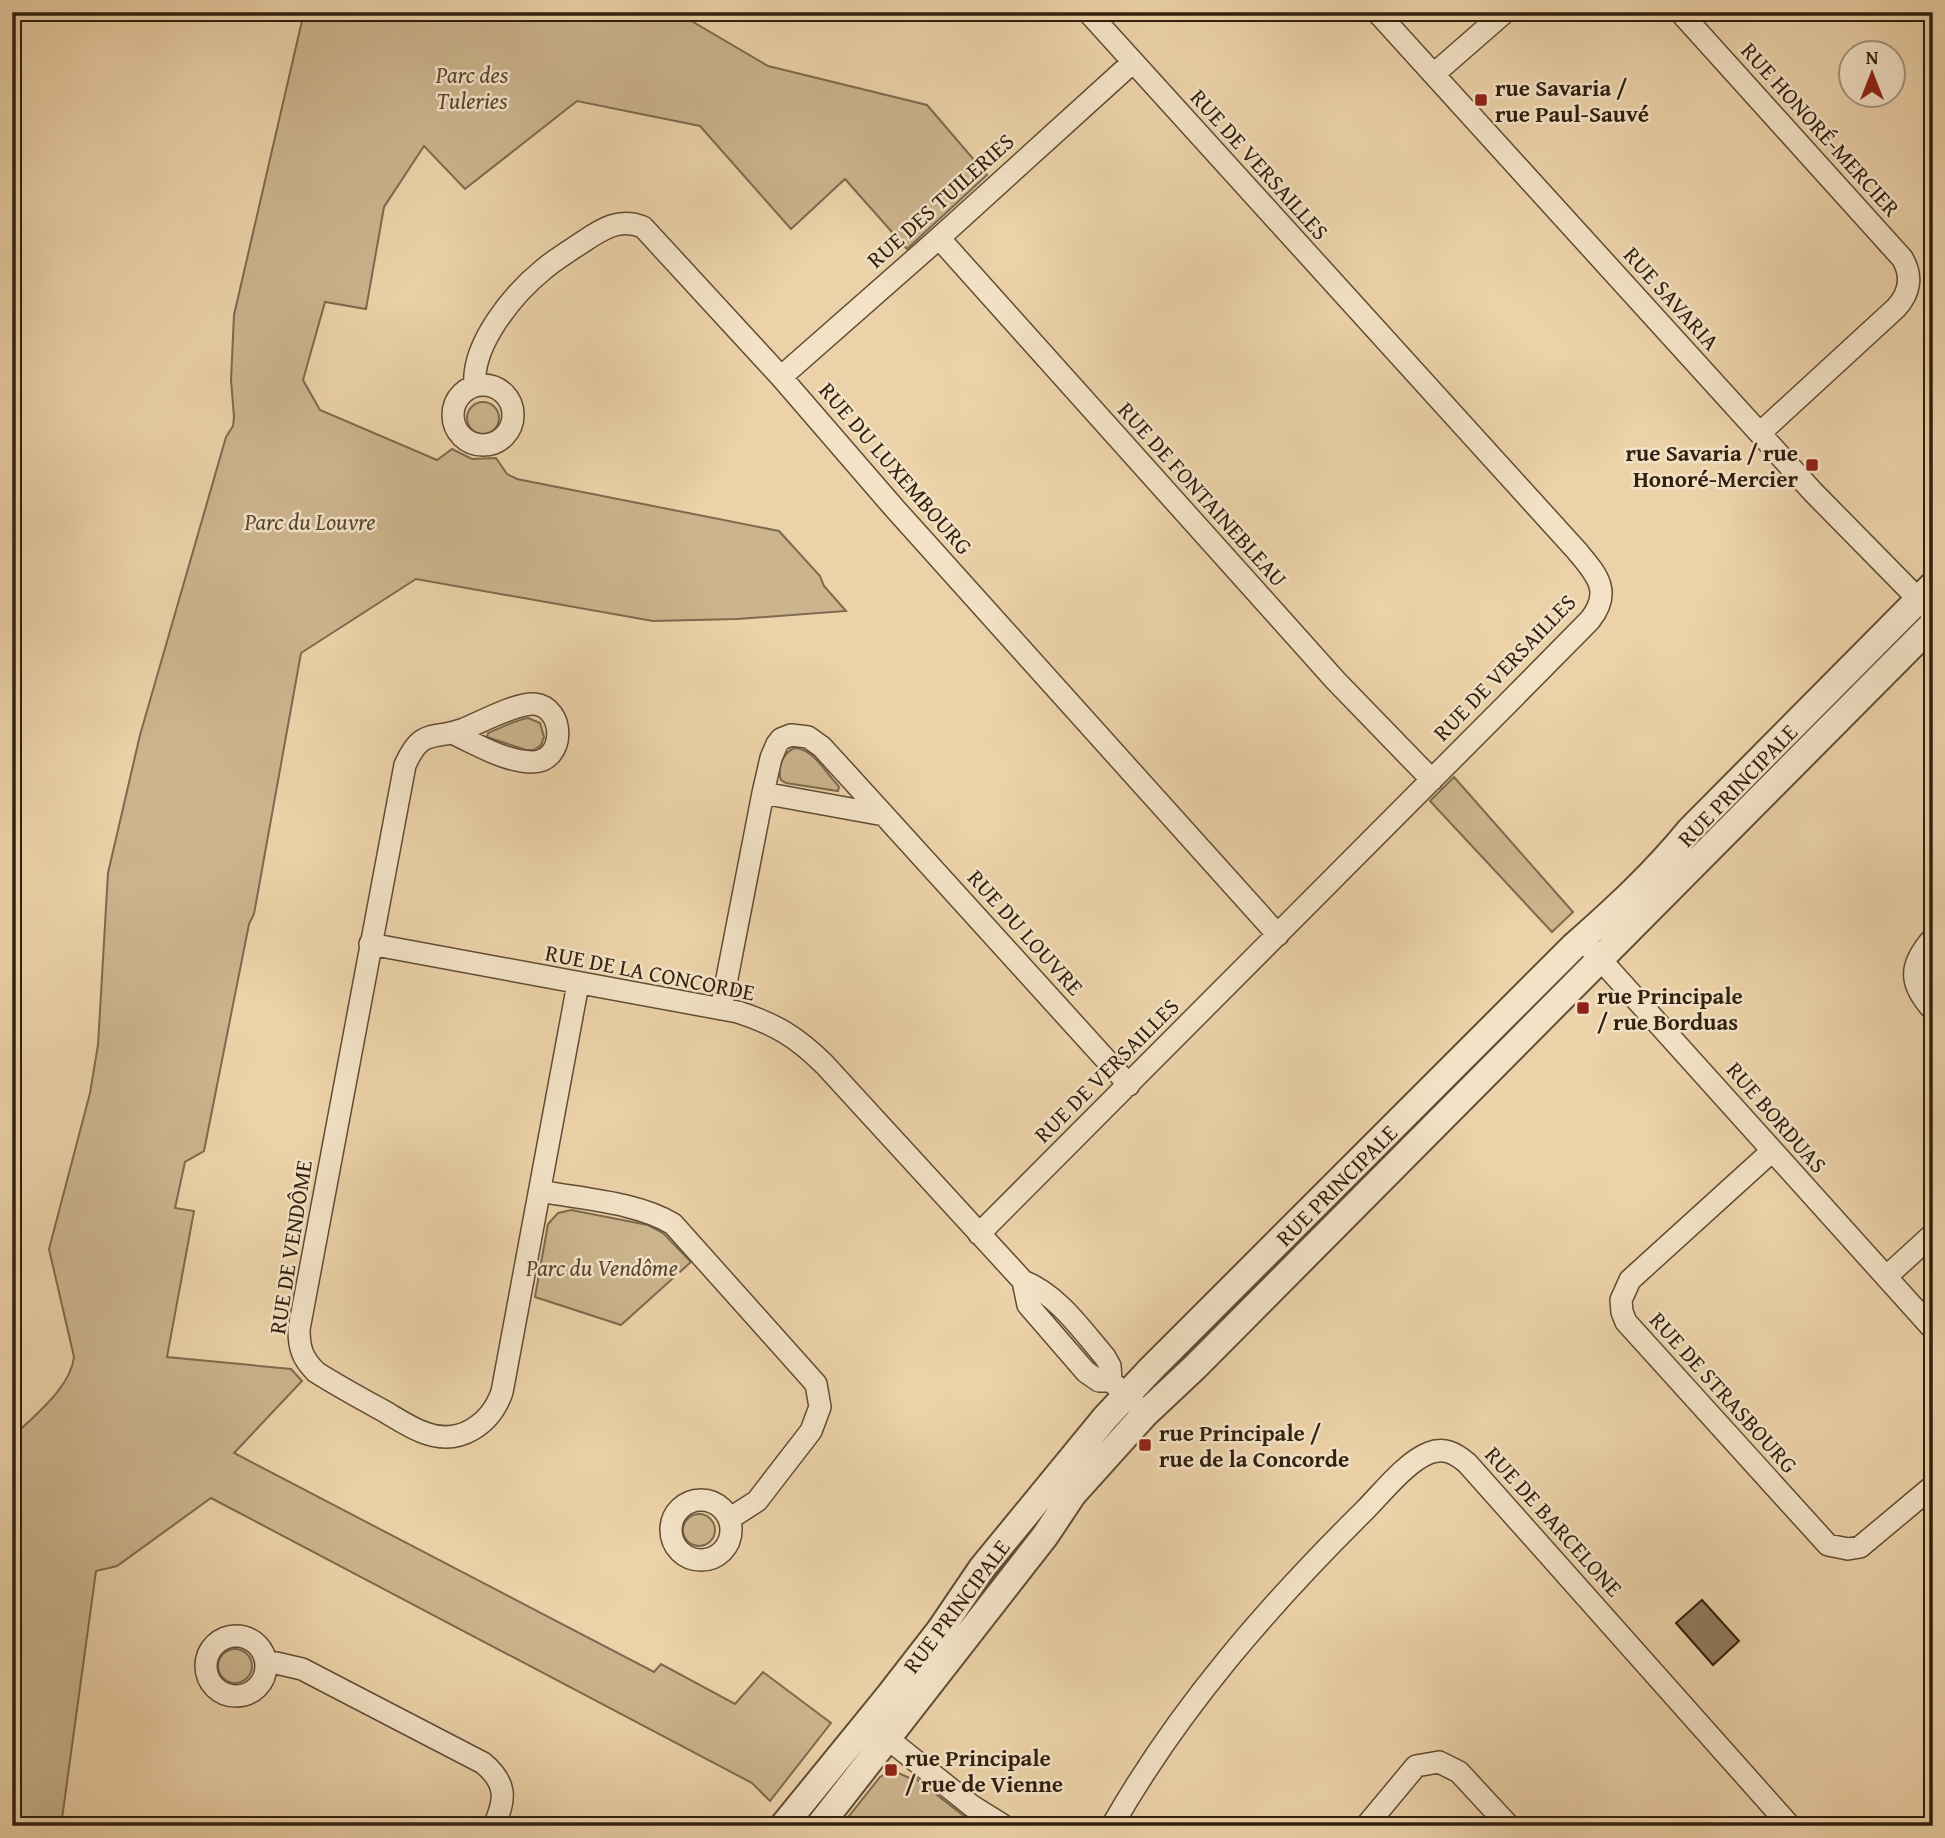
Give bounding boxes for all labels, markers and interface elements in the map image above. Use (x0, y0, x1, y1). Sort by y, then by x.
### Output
street label: RUE HONORÉ-MERCIER (1736, 36, 1906, 222)
north arrow (1836, 38, 1906, 108)
park label: Parc des Tuleries (435, 58, 509, 117)
place label: rue Savaria / rue Paul-Sauvé (1495, 71, 1649, 130)
street label: RUE DE VERSAILLES (1183, 81, 1337, 247)
marker: rue Savaria / rue Paul-Sauvé (1473, 92, 1489, 108)
street label: RUE DES TUILERIES (859, 125, 1021, 275)
street label: RUE SAVARIA (1616, 239, 1728, 357)
street label: RUE DU LUXEMBOURG (812, 374, 981, 562)
street label: RUE DE FONTAINEBLEAU (1111, 394, 1295, 594)
place label: rue Savaria / rue Honoré-Mercier (1626, 436, 1798, 495)
marker: rue Savaria / rue Honoré-Mercier (1804, 457, 1820, 473)
park label: Parc du Louvre (243, 505, 376, 538)
street label: RUE DE VERSAILLES (1425, 586, 1583, 748)
street label: RUE PRINCIPALE (1669, 716, 1805, 854)
street label: RUE DU LOUVRE (960, 862, 1092, 1002)
street label: RUE DE LA CONCORDE (542, 935, 758, 1009)
place label: rue Principale / rue Borduas (1597, 979, 1743, 1038)
street label: RUE DE VERSAILLES (1026, 990, 1186, 1150)
marker: rue Principale / rue Borduas (1575, 1000, 1591, 1016)
street label: RUE BORDUAS (1719, 1054, 1835, 1180)
street label: RUE PRINCIPALE (1268, 1117, 1404, 1253)
street label: RUE DE VENDÔME (260, 1158, 320, 1336)
park label: Parc du Vendôme (525, 1251, 678, 1284)
street label: RUE DE STRASBOURG (1642, 1304, 1806, 1480)
place label: rue Principale / rue de la Concorde (1159, 1416, 1349, 1475)
marker: rue Principale / rue de la Concorde (1137, 1437, 1153, 1453)
street label: RUE DE BARCELONE (1478, 1439, 1630, 1603)
street label: RUE PRINCIPALE (895, 1532, 1017, 1680)
place label: rue Principale / rue de Vienne (905, 1741, 1063, 1800)
marker: rue Principale / rue de Vienne (883, 1762, 899, 1778)

